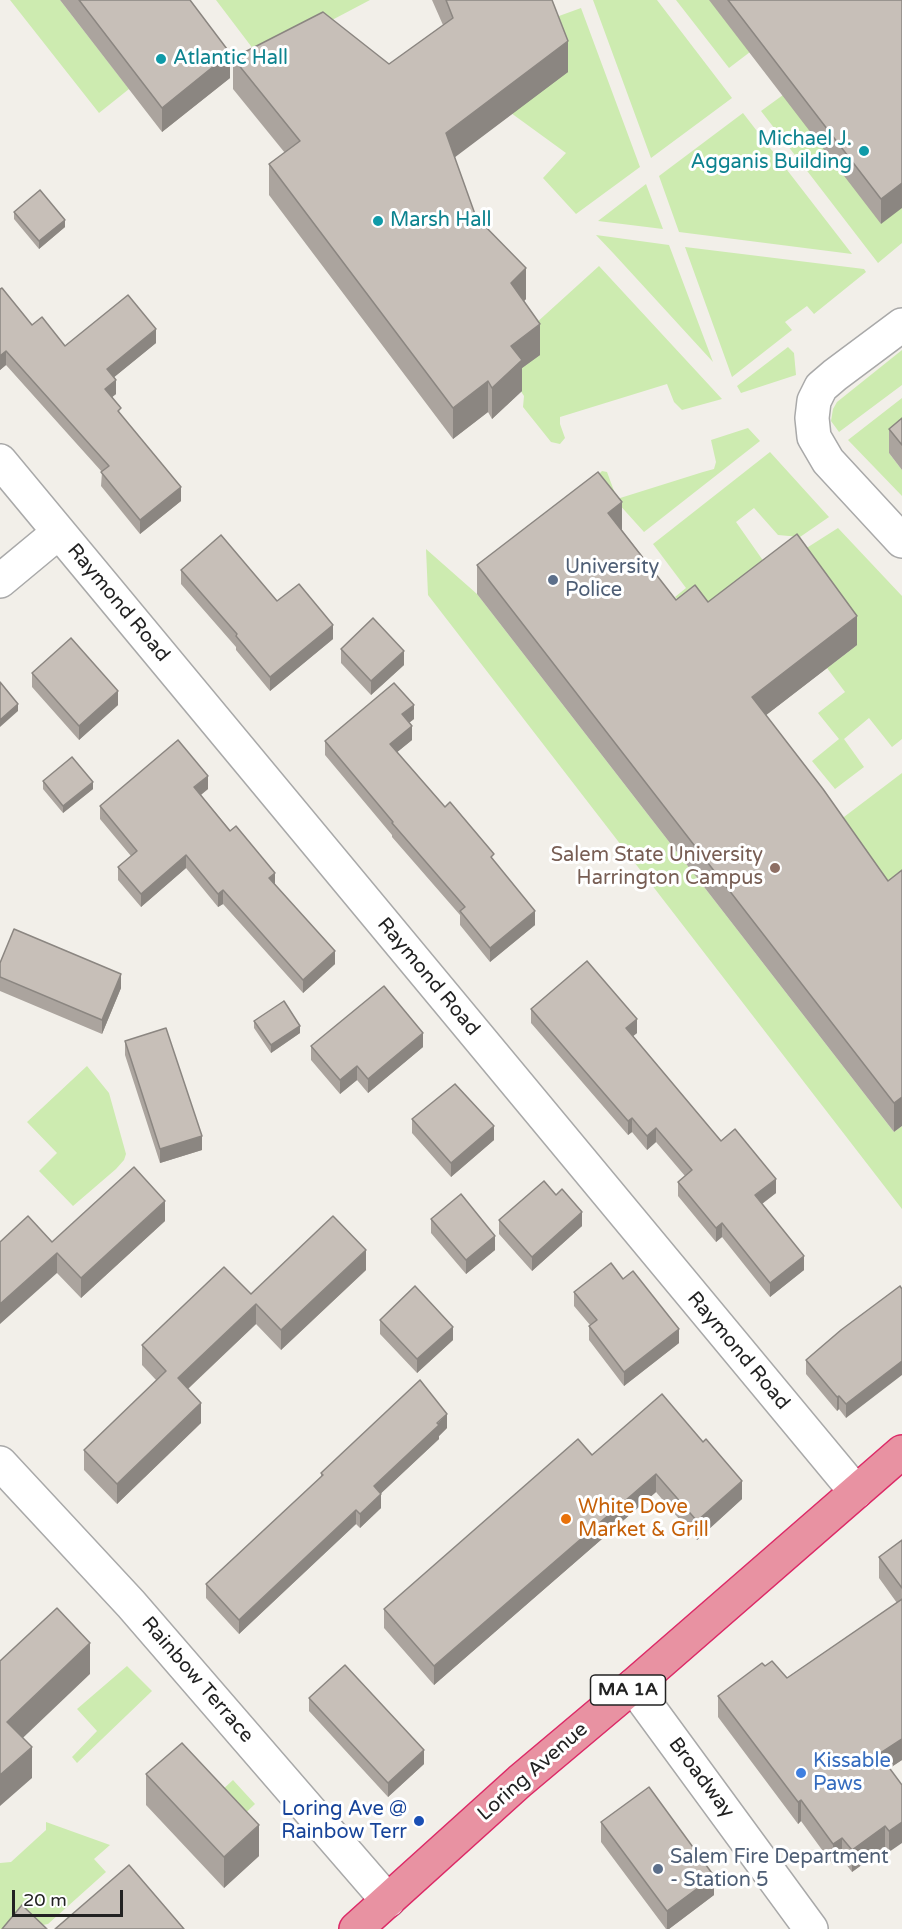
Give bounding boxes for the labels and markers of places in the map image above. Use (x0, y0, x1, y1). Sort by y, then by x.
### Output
place label: Atlantic Hall (173, 47, 288, 71)
marker: Atlantic Hall (154, 52, 168, 66)
place label: Michael J. Agganis Building (691, 128, 852, 175)
marker: Michael J. Agganis Building (857, 144, 871, 158)
place label: Marsh Hall (390, 209, 491, 233)
marker: Marsh Hall (371, 214, 385, 228)
place label: University Police (565, 556, 659, 603)
marker: University Police (546, 573, 560, 587)
place label: Salem State University Harrington Campus (551, 844, 763, 891)
marker: Salem State University Harrington Campus (768, 861, 782, 875)
place label: White Dove Market & Grill (578, 1496, 709, 1543)
marker: White Dove Market & Grill (559, 1512, 573, 1526)
place label: Kissable Paws (813, 1750, 891, 1797)
marker: Kissable Paws (794, 1766, 808, 1780)
place label: Loring Ave @ Rainbow Terr (281, 1798, 407, 1845)
marker: Loring Ave @ Rainbow Terr (412, 1814, 426, 1828)
place label: Salem Fire Department - Station 5 (670, 1846, 889, 1893)
marker: Salem Fire Department - Station 5 (651, 1862, 665, 1876)

